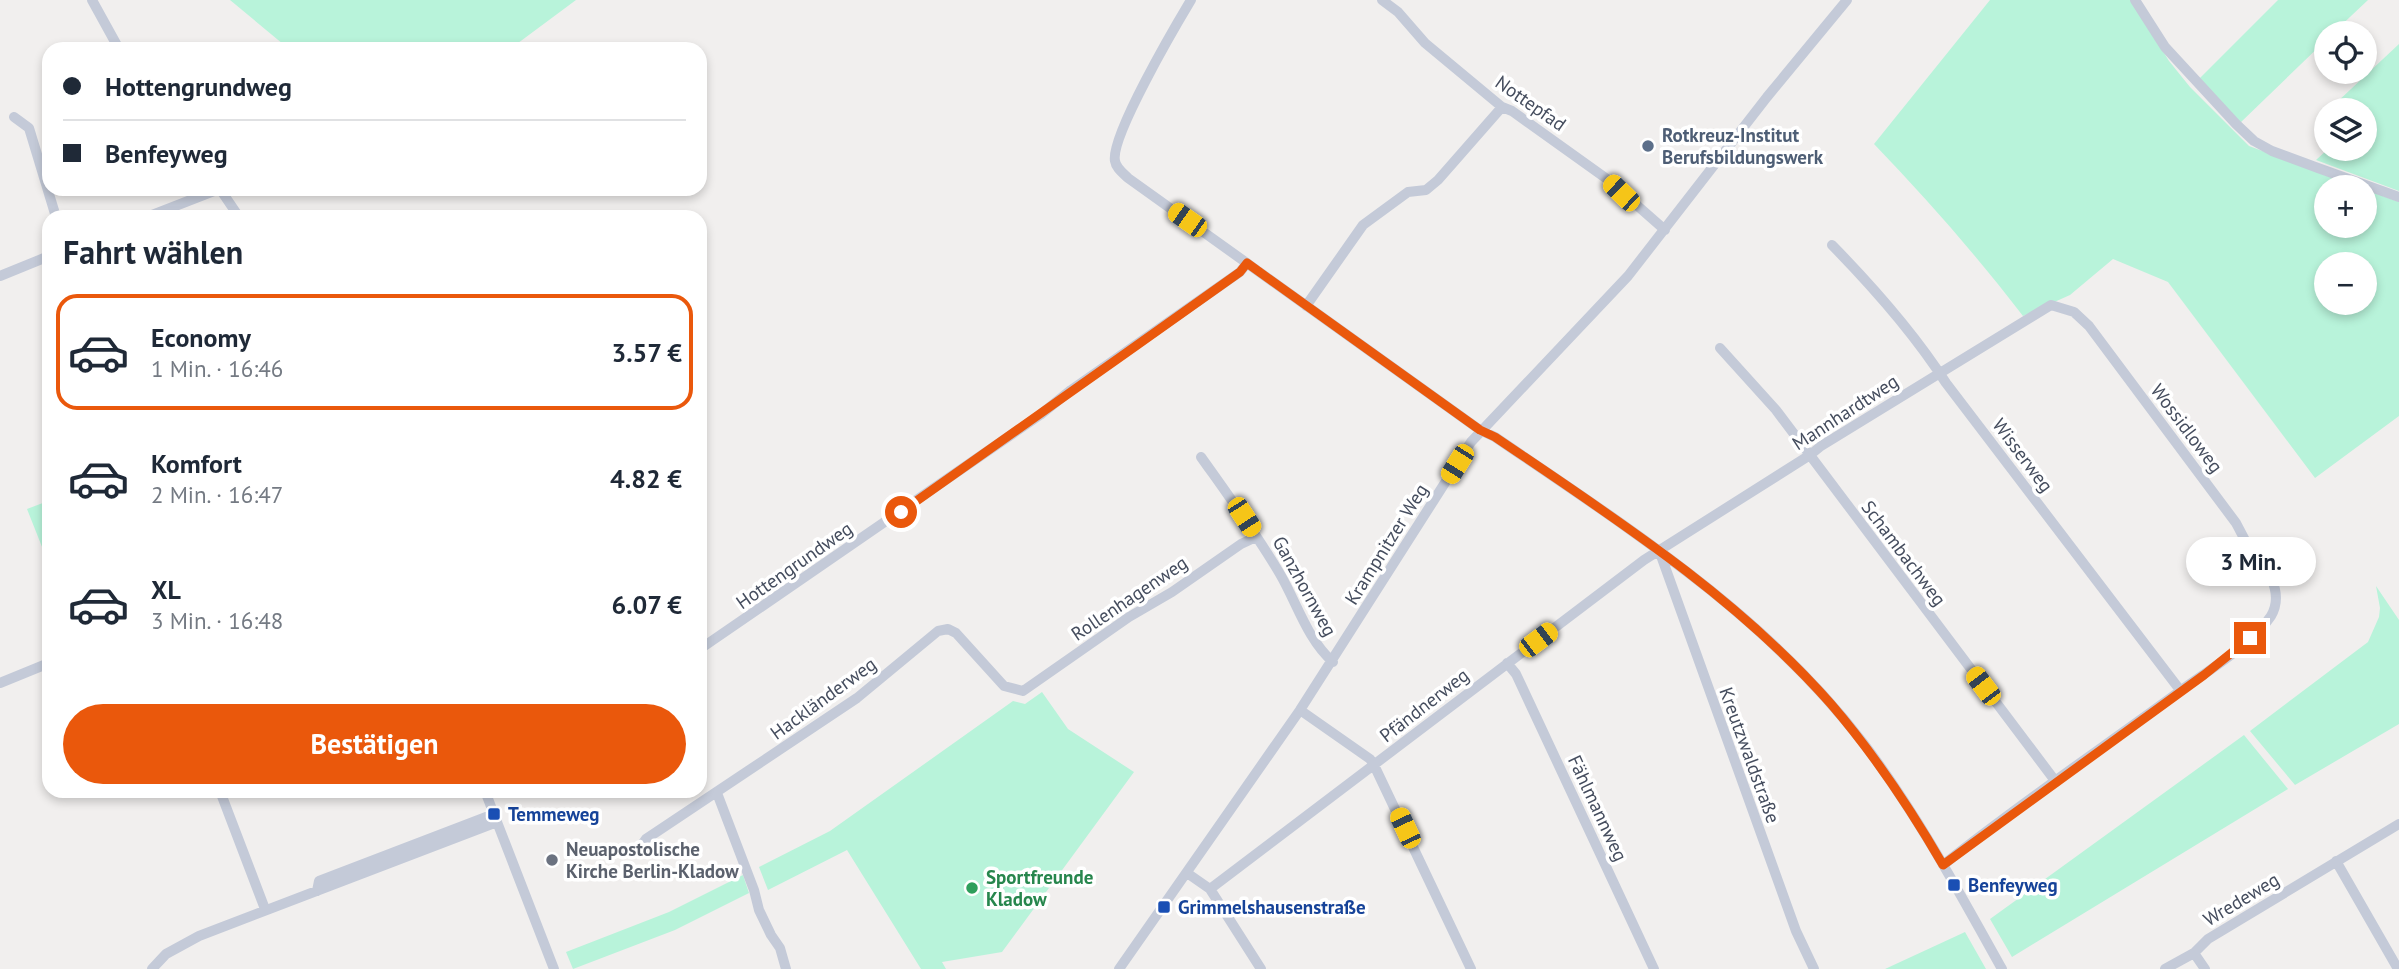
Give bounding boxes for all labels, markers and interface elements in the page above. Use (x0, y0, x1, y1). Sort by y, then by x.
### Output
map controls (2314, 21, 2377, 315)
button: locate (2314, 21, 2377, 84)
text: Hottengrundweg (105, 70, 292, 103)
street label: Nottepfad (1491, 70, 1571, 136)
button: layers (2314, 98, 2377, 161)
place label: Rotkreuz-Institut Berufsbildungswerk (1662, 123, 1824, 169)
text: Benfeyweg (105, 137, 228, 170)
marker: Rotkreuz-Institut Berufsbildungswerk (1640, 138, 1656, 154)
car (1599, 171, 1644, 215)
button: + (2314, 175, 2377, 238)
car (1164, 199, 1211, 241)
text: Fahrt wählen (63, 231, 243, 273)
button: − (2314, 252, 2377, 315)
icon: car (67, 321, 130, 384)
text: Economy (151, 321, 251, 354)
text: 3.57 € (611, 336, 682, 369)
text: 1 Min. · 16:46 (151, 354, 283, 383)
street label: Mannhardtweg (1787, 369, 1903, 455)
street label: Wossidloweg (2146, 379, 2228, 477)
street label: Wisserweg (1987, 413, 2059, 497)
car (1437, 441, 1478, 487)
icon: car (67, 447, 130, 510)
text: Komfort (151, 447, 242, 480)
text: 4.82 € (610, 462, 682, 495)
street label: Krampnitzer Weg (1339, 479, 1433, 609)
text: 2 Min. · 16:47 (151, 480, 283, 509)
car (1224, 494, 1265, 540)
street label: Schambachweg (1857, 495, 1951, 611)
route start (885, 496, 917, 528)
street label: Hottengrundweg (731, 516, 857, 614)
street label: Ganzhornweg (1268, 532, 1342, 640)
callout: 3 Min. (2185, 536, 2315, 586)
text: 3 Min. (2220, 547, 2282, 576)
street label: Rollenhagenweg (1066, 550, 1192, 646)
icon: car (67, 573, 130, 636)
text: XL (151, 573, 181, 606)
text: 6.07 € (611, 588, 682, 621)
text: 3 Min. · 16:48 (151, 606, 283, 635)
car (1515, 619, 1562, 661)
route end (2234, 622, 2266, 654)
street label: Hackländerweg (765, 652, 881, 744)
street label: Pfändnerweg (1375, 663, 1473, 747)
car (1962, 663, 2005, 709)
street label: Kreutzwaldstraße (1714, 684, 1786, 826)
button: Bestätigen (63, 704, 686, 784)
street label: Fählmannweg (1563, 751, 1633, 865)
place label: Temmeweg (508, 802, 599, 826)
car (1387, 805, 1424, 851)
marker: Temmeweg (486, 806, 502, 822)
place label: Neuapostolische Kirche Berlin-Kladow (566, 837, 739, 883)
marker: Neuapostolische Kirche Berlin-Kladow (544, 852, 560, 868)
place label: Sportfreunde Kladow (986, 865, 1093, 911)
street label: Wredeweg (2199, 867, 2283, 931)
place label: Benfeyweg (1968, 873, 2058, 897)
marker: Benfeyweg (1946, 877, 1962, 893)
marker: Sportfreunde Kladow (964, 880, 980, 896)
place label: Grimmelshausenstraße (1178, 895, 1366, 919)
marker: Grimmelshausenstraße (1156, 899, 1172, 915)

